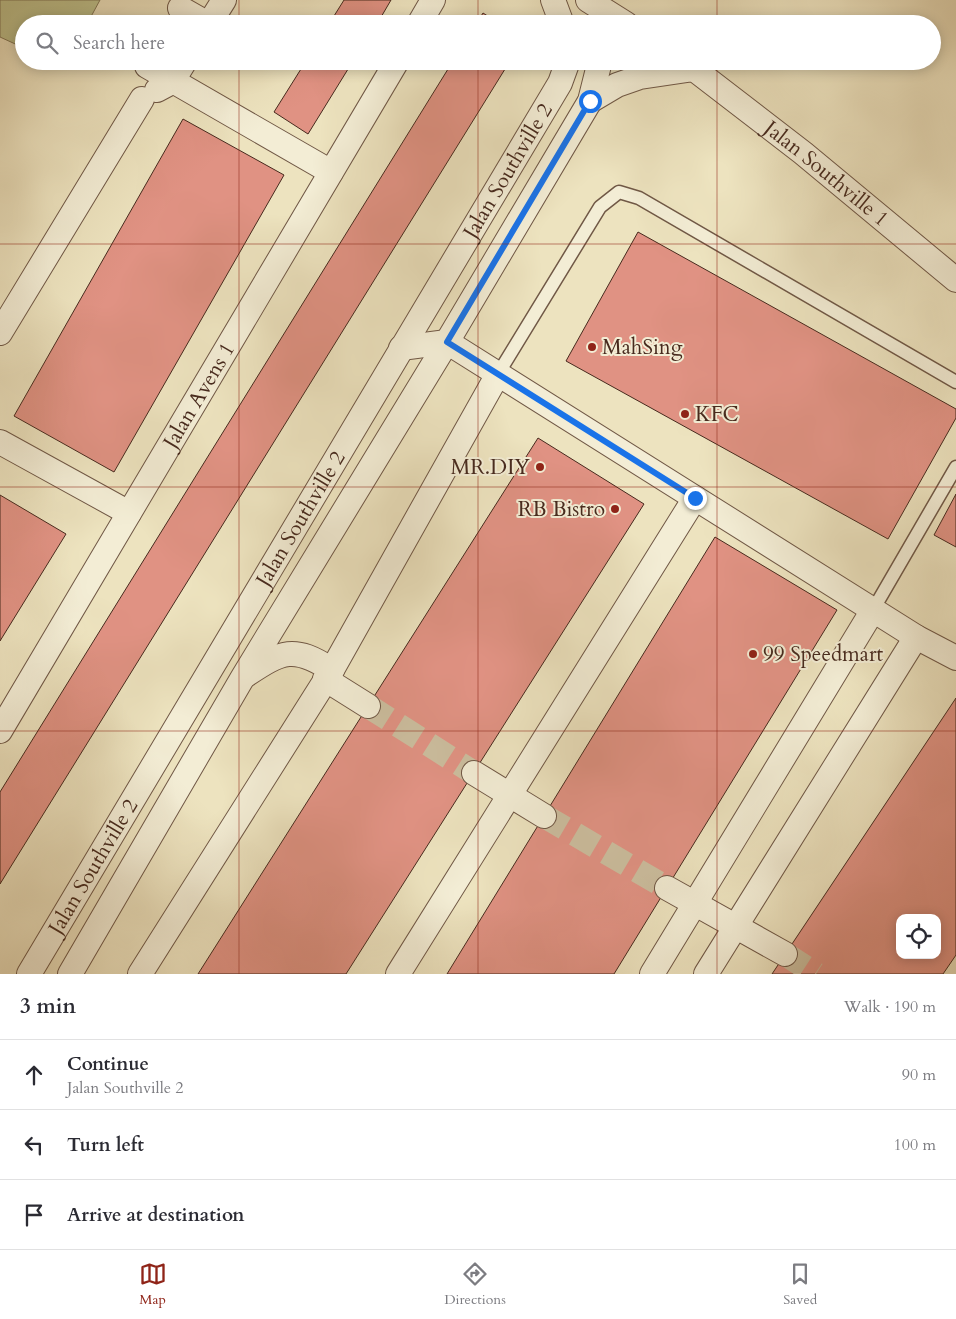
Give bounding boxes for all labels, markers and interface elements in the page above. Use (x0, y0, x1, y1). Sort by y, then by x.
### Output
search box (15, 15, 941, 70)
icon: search (33, 29, 61, 57)
text: Search here (73, 30, 165, 56)
route start (579, 90, 602, 113)
street label: Jalan Southville 2 (455, 97, 559, 247)
street label: Jalan Southville 1 (756, 112, 895, 233)
place label: MahSing (602, 333, 683, 362)
street label: Jalan Avens 1 (155, 337, 242, 457)
marker: MahSing (586, 341, 598, 353)
place label: KFC (695, 400, 739, 429)
marker: KFC (679, 408, 691, 420)
street label: Jalan Southville 2 (247, 445, 352, 594)
place label: MR.DIY (450, 453, 530, 482)
marker: MR.DIY (534, 461, 546, 473)
route end (684, 487, 707, 510)
place label: RB Bistro (518, 495, 605, 524)
marker: RB Bistro (609, 503, 621, 515)
place label: 99 Speedmart (763, 640, 884, 669)
marker: 99 Speedmart (747, 648, 759, 660)
street label: Jalan Southville 2 (40, 793, 145, 942)
map controls (896, 914, 941, 959)
button: locate (896, 914, 941, 959)
text: 3 min (20, 992, 76, 1021)
text: Walk · 190 m (844, 996, 936, 1018)
text: Continue (67, 1051, 149, 1077)
icon: ahead (20, 1061, 48, 1089)
text: 90 m (902, 1064, 936, 1086)
text: Jalan Southville 2 (67, 1077, 183, 1099)
icon: left (20, 1131, 48, 1159)
text: Turn left (67, 1132, 144, 1158)
text: 100 m (894, 1134, 936, 1156)
icon: arrive (20, 1201, 48, 1229)
text: Arrive at destination (67, 1202, 244, 1228)
tab: Map (139, 1260, 167, 1309)
tab: Directions (444, 1260, 506, 1309)
tab: Saved (783, 1260, 817, 1309)

